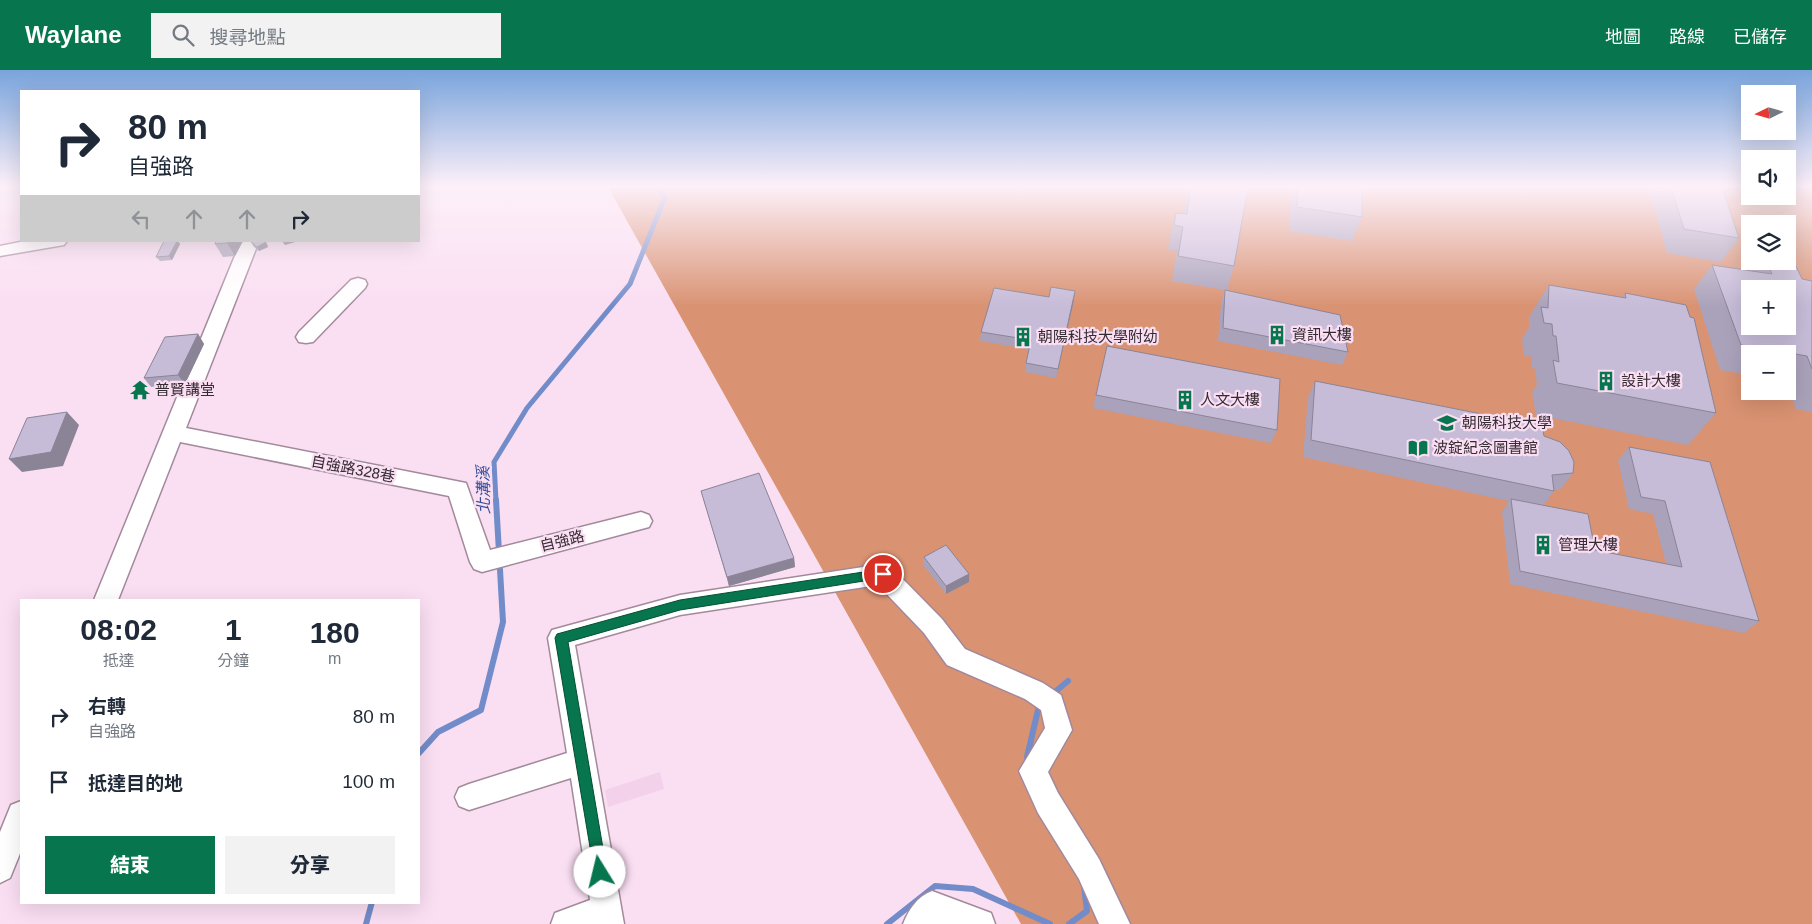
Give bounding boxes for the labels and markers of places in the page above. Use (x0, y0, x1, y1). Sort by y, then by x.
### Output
building icon: 資訊大樓 (1266, 324, 1288, 346)
building icon: 朝陽科技大學附幼 (1012, 326, 1034, 348)
place label: 資訊大樓 (1292, 326, 1352, 343)
place label: 朝陽科技大學附幼 (1038, 328, 1158, 345)
building icon: 設計大樓 (1595, 370, 1617, 392)
place label: 設計大樓 (1621, 372, 1681, 389)
temple icon: 普賢講堂 (129, 379, 151, 401)
place label: 普賢講堂 (155, 381, 215, 398)
building icon: 人文大樓 (1174, 389, 1196, 411)
place label: 人文大樓 (1200, 391, 1260, 408)
school or university icon: 朝陽科技大學 (1436, 412, 1458, 434)
place label: 朝陽科技大學 (1462, 414, 1552, 431)
library icon: 波錠紀念圖書館 (1407, 437, 1429, 459)
place label: 波錠紀念圖書館 (1433, 439, 1538, 456)
building icon: 管理大樓 (1532, 534, 1554, 556)
place label: 管理大樓 (1558, 536, 1618, 553)
pin (862, 553, 904, 595)

